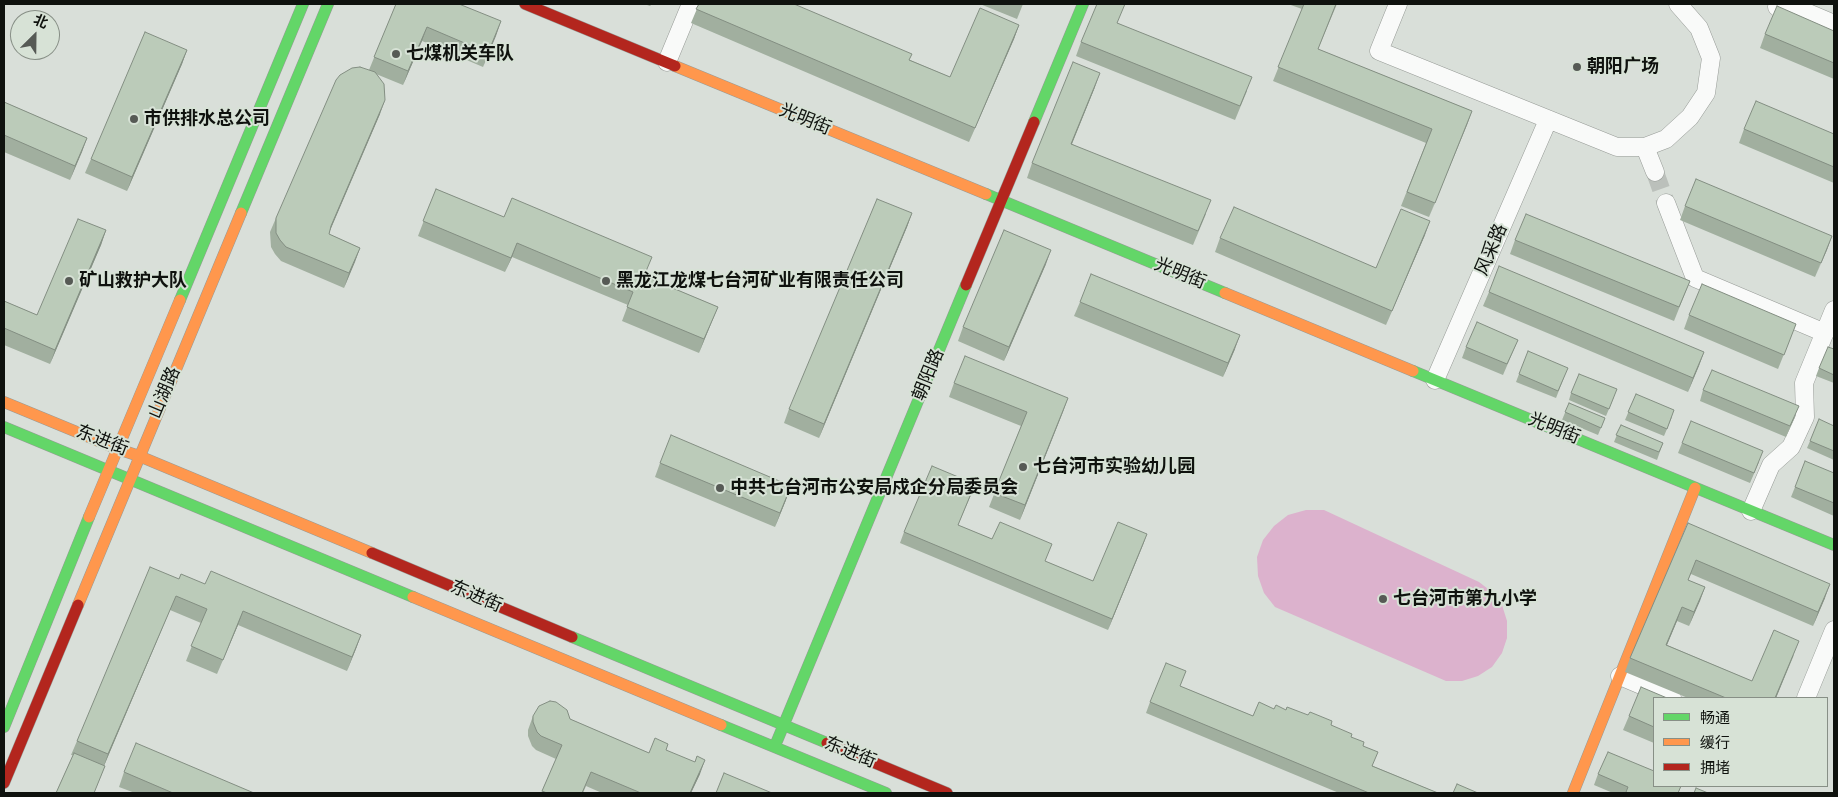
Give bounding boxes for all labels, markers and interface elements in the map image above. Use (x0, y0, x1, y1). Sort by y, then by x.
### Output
north arrow (10, 10, 60, 60)
text: 北 (31, 11, 50, 32)
place label: 七煤机关车队 (406, 43, 514, 65)
marker: 七煤机关车队 (390, 48, 402, 60)
place label: 朝阳广场 (1587, 56, 1659, 78)
marker: 朝阳广场 (1571, 61, 1583, 73)
street label: 光明街 (776, 100, 834, 140)
place label: 市供排水总公司 (144, 108, 270, 130)
marker: 市供排水总公司 (128, 113, 140, 125)
street label: 风采路 (1472, 221, 1512, 279)
street label: 光明街 (1151, 254, 1209, 294)
place label: 矿山救护大队 (79, 270, 187, 292)
place label: 黑龙江龙煤七台河矿业有限责任公司 (616, 270, 904, 292)
marker: 矿山救护大队 (63, 275, 75, 287)
marker: 黑龙江龙煤七台河矿业有限责任公司 (600, 275, 612, 287)
street label: 朝阳路 (909, 346, 949, 404)
street label: 山湖路 (145, 364, 185, 422)
street label: 光明街 (1525, 409, 1583, 449)
street label: 东进街 (73, 421, 131, 461)
place label: 七台河市实验幼儿园 (1033, 456, 1195, 478)
marker: 七台河市实验幼儿园 (1017, 461, 1029, 473)
place label: 中共七台河市公安局戍企分局委员会 (730, 477, 1018, 499)
marker: 中共七台河市公安局戍企分局委员会 (714, 482, 726, 494)
street label: 东进街 (447, 577, 505, 617)
place label: 七台河市第九小学 (1393, 588, 1537, 610)
marker: 七台河市第九小学 (1377, 593, 1389, 605)
legend (1653, 697, 1828, 787)
text: 畅通 (1700, 709, 1730, 727)
street label: 东进街 (821, 733, 879, 773)
text: 缓行 (1700, 734, 1730, 752)
text: 拥堵 (1700, 759, 1730, 777)

